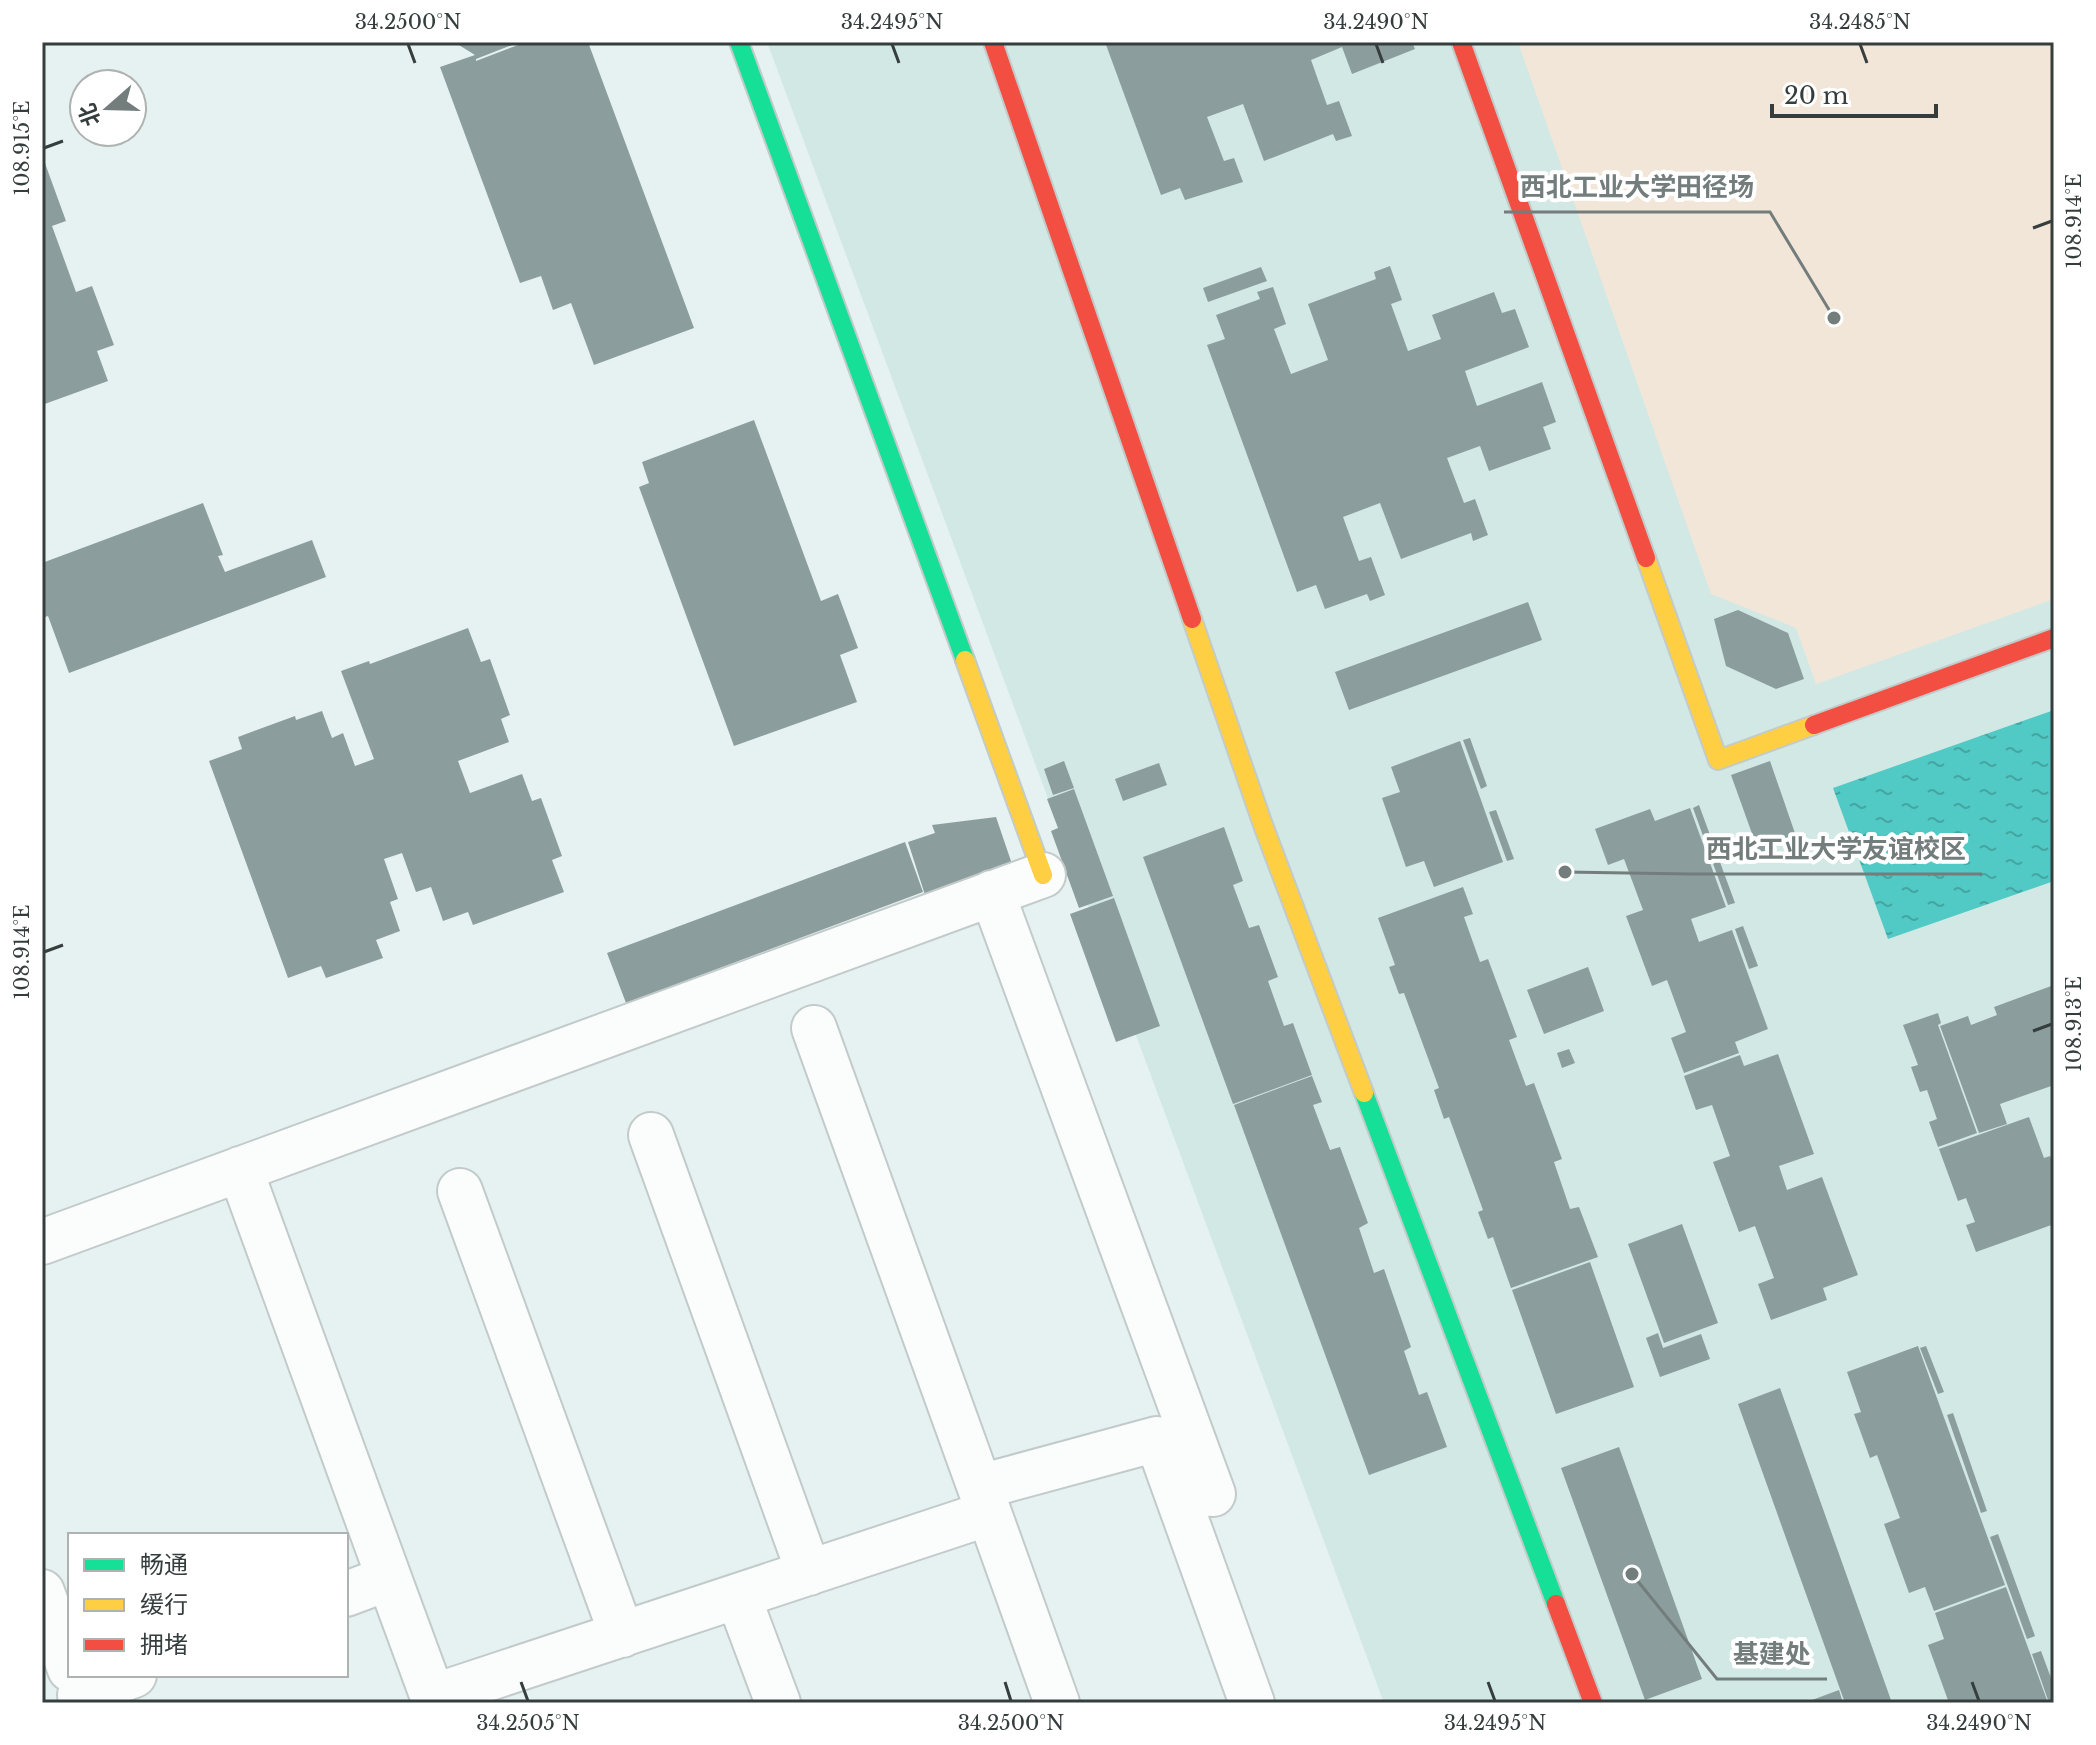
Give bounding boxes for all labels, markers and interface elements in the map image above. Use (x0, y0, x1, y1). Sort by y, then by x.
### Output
text: 34.2500°N (355, 10, 461, 34)
text: 34.2495°N (841, 10, 943, 34)
text: 34.2490°N (1323, 10, 1429, 34)
text: 34.2485°N (1809, 10, 1911, 34)
north arrow (68, 68, 148, 148)
scale bar (1772, 68, 1936, 118)
text: 20 m (1784, 81, 1849, 110)
text: 108.915°E (10, 100, 34, 196)
text: 北 (73, 100, 106, 130)
callout: 西北工业大学田径场 (1504, 162, 1770, 212)
text: 西北工业大学田径场 (1520, 171, 1754, 203)
text: 108.914°E (2062, 173, 2086, 269)
callout: 西北工业大学友谊校区 (1690, 824, 1982, 874)
text: 西北工业大学友谊校区 (1706, 833, 1966, 865)
text: 108.914°E (10, 904, 34, 1000)
text: 108.913°E (2062, 976, 2086, 1072)
legend (68, 1533, 348, 1677)
text: 畅通 (140, 1550, 188, 1579)
text: 缓行 (140, 1590, 188, 1619)
callout: 基建处 (1717, 1629, 1827, 1679)
text: 拥堵 (140, 1630, 188, 1659)
text: 基建处 (1733, 1638, 1811, 1670)
text: 34.2505°N (476, 1711, 580, 1735)
text: 34.2500°N (958, 1711, 1064, 1735)
text: 34.2495°N (1444, 1711, 1546, 1735)
text: 34.2490°N (1926, 1711, 2032, 1735)

